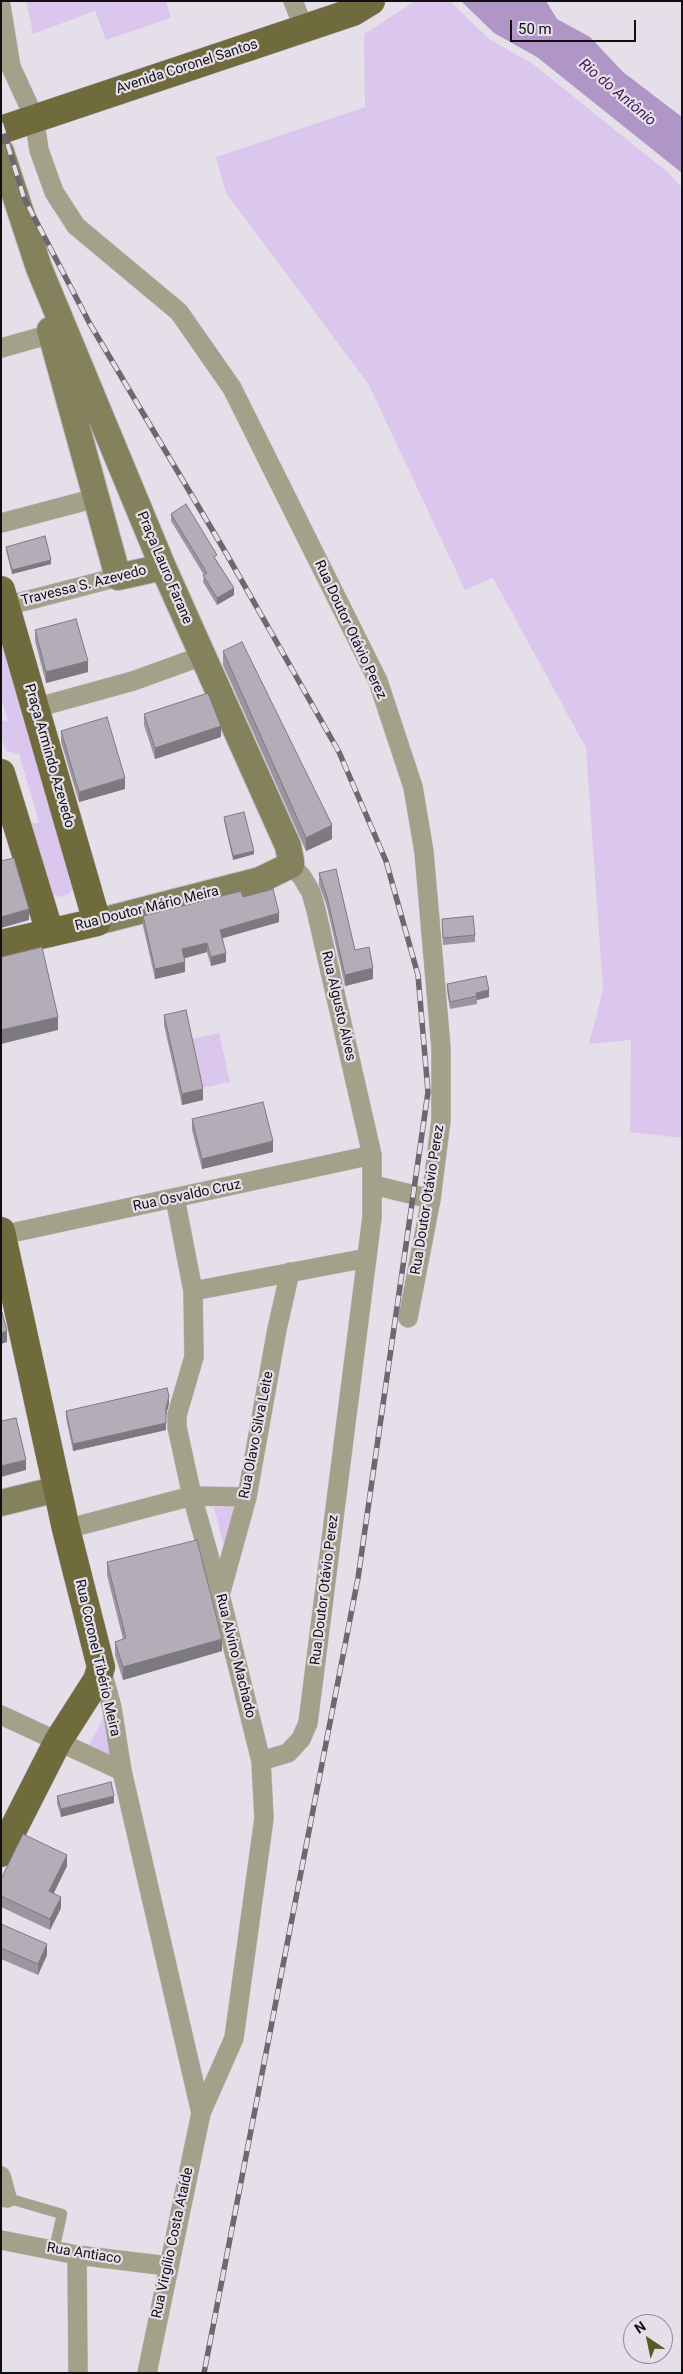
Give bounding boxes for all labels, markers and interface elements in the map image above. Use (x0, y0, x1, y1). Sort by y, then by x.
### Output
scale bar (513, 10, 639, 42)
text: 50 m (518, 20, 552, 38)
street label: Avenida Coronel Santos (114, 36, 260, 98)
water label: Rio do Antônio (575, 56, 659, 130)
street label: Praça Lauro Farane (133, 509, 195, 627)
street label: Rua Doutor Otávio Perez (310, 558, 390, 702)
street label: Travessa S. Azevedo (20, 562, 148, 610)
street label: Praça Armindo Azevedo (20, 682, 78, 830)
street label: Rua Doutor Mário Meira (73, 883, 221, 935)
street label: Rua Algusto Alves (317, 949, 359, 1063)
street label: Rua Doutor Otávio Perez (408, 1124, 448, 1276)
street label: Rua Osvaldo Cruz (132, 1176, 242, 1216)
street label: Rua Olavo Silva Leite (236, 1370, 278, 1500)
street label: Rua Doutor Otávio Perez (307, 1514, 343, 1666)
street label: Rua Coronel Tibério Meira (71, 1578, 123, 1738)
street label: Rua Alvino Machado (211, 1592, 259, 1720)
street label: Rua Virgílio Costa Ataíde (149, 2166, 197, 2320)
street label: Rua Antiaco (46, 2240, 122, 2268)
north arrow (623, 2314, 673, 2364)
text: N (632, 2318, 649, 2337)

